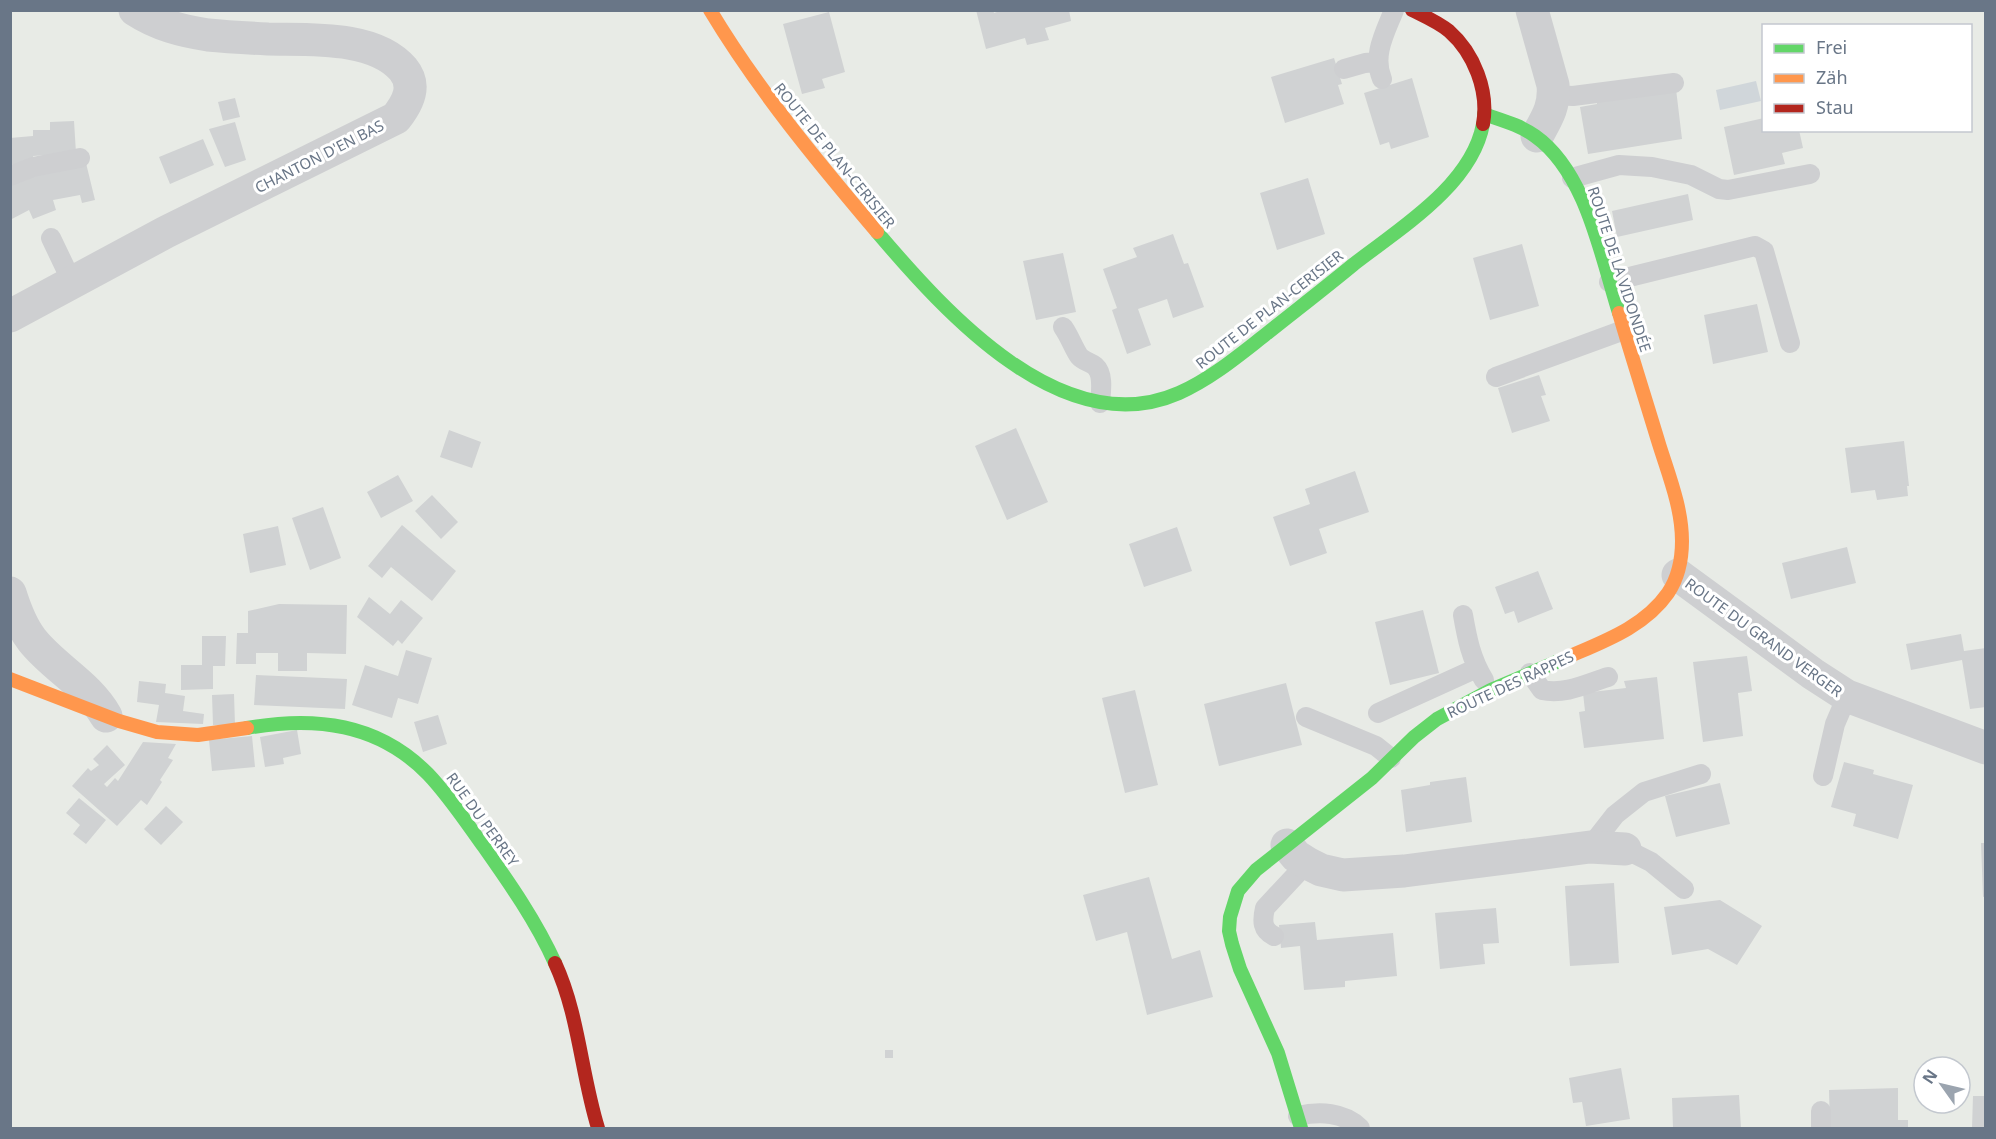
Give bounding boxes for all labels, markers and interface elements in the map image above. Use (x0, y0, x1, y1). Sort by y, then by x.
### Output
legend (1762, 24, 1972, 132)
text: Frei (1816, 35, 1847, 59)
text: Zäh (1816, 65, 1848, 89)
street label: ROUTE DE PLAN-CERISIER (770, 78, 900, 232)
text: Stau (1816, 95, 1854, 119)
street label: CHANTON D'EN BAS (251, 115, 387, 197)
street label: ROUTE DE LA VIDONDÉE (1584, 184, 1656, 354)
street label: ROUTE DE PLAN-CERISIER (1191, 245, 1347, 373)
street label: ROUTE DU GRAND VERGER (1681, 573, 1847, 701)
street label: ROUTE DES RAPPES (1443, 646, 1577, 722)
street label: RUE DU PERREY (442, 768, 524, 870)
north arrow (1912, 1055, 1972, 1115)
text: N (1917, 1065, 1942, 1088)

